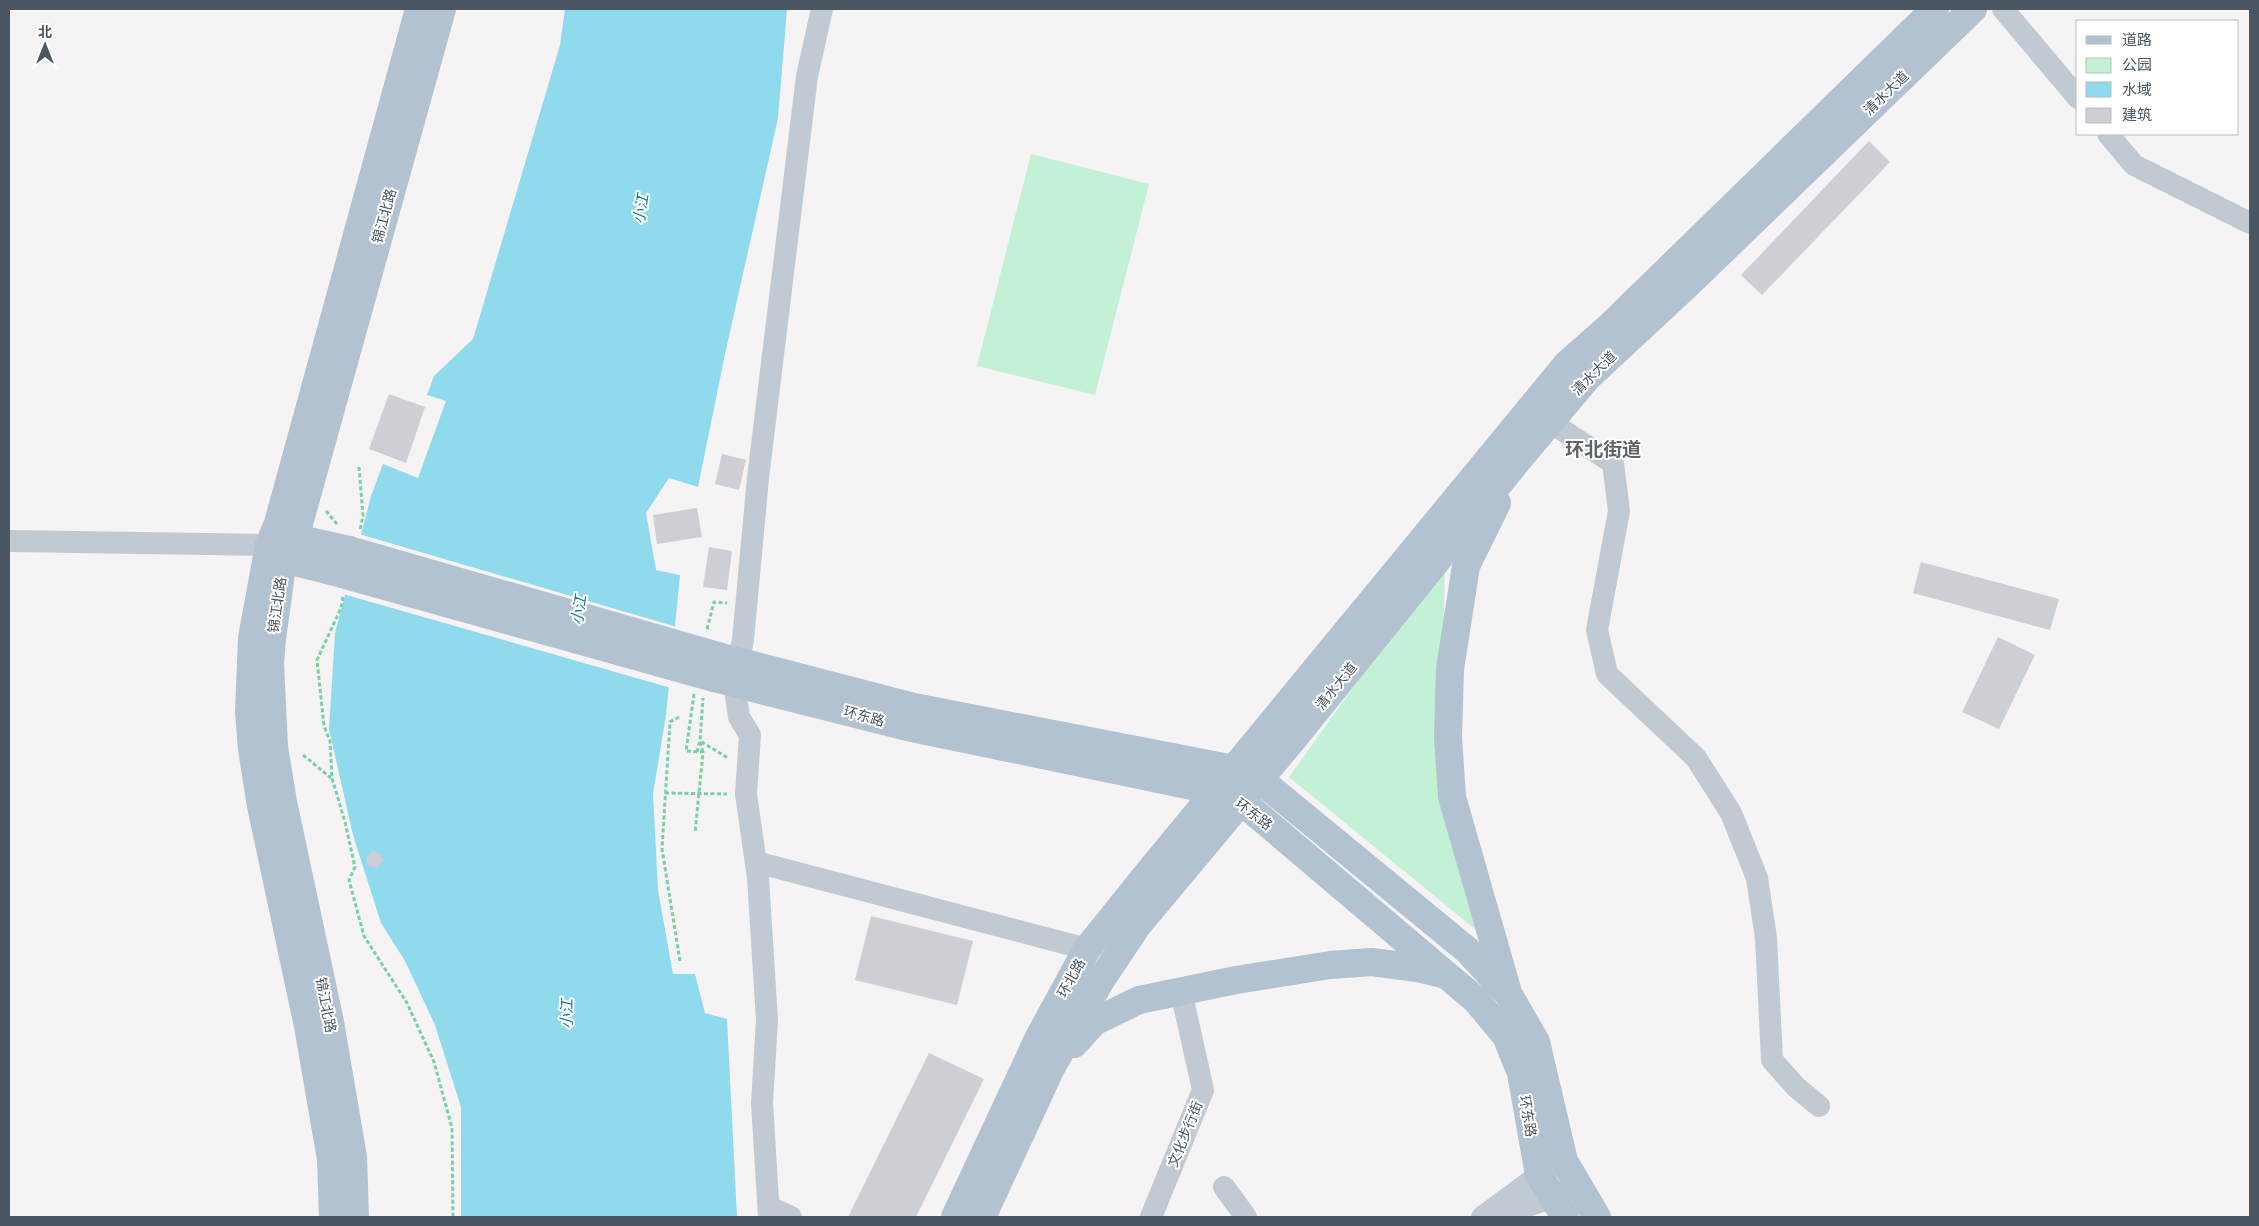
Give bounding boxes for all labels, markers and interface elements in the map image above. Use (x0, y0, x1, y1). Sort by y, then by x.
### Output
north arrow (20, 20, 70, 70)
legend (2076, 20, 2239, 135)
text: 北 (38, 22, 52, 41)
text: 道路 (2122, 29, 2152, 49)
text: 公园 (2122, 54, 2152, 74)
street label: 清水大道 (1859, 66, 1912, 119)
text: 水域 (2122, 79, 2152, 99)
text: 建筑 (2122, 104, 2152, 124)
street label: 锦江北路 (367, 186, 400, 245)
water label: 小江 (628, 190, 653, 225)
street label: 清水大道 (1567, 346, 1620, 399)
district label: 环北街道 (1565, 436, 1641, 462)
street label: 锦江北路 (263, 576, 290, 634)
water label: 小江 (566, 592, 590, 626)
street label: 清水大道 (1311, 658, 1361, 713)
street label: 环东路 (841, 701, 887, 730)
street label: 环东路 (1232, 793, 1277, 834)
street label: 环北路 (1052, 955, 1089, 1001)
street label: 锦江北路 (312, 976, 341, 1034)
water label: 小江 (556, 997, 576, 1029)
street label: 环东路 (1515, 1094, 1541, 1138)
street label: 文化步行街 (1163, 1098, 1206, 1170)

